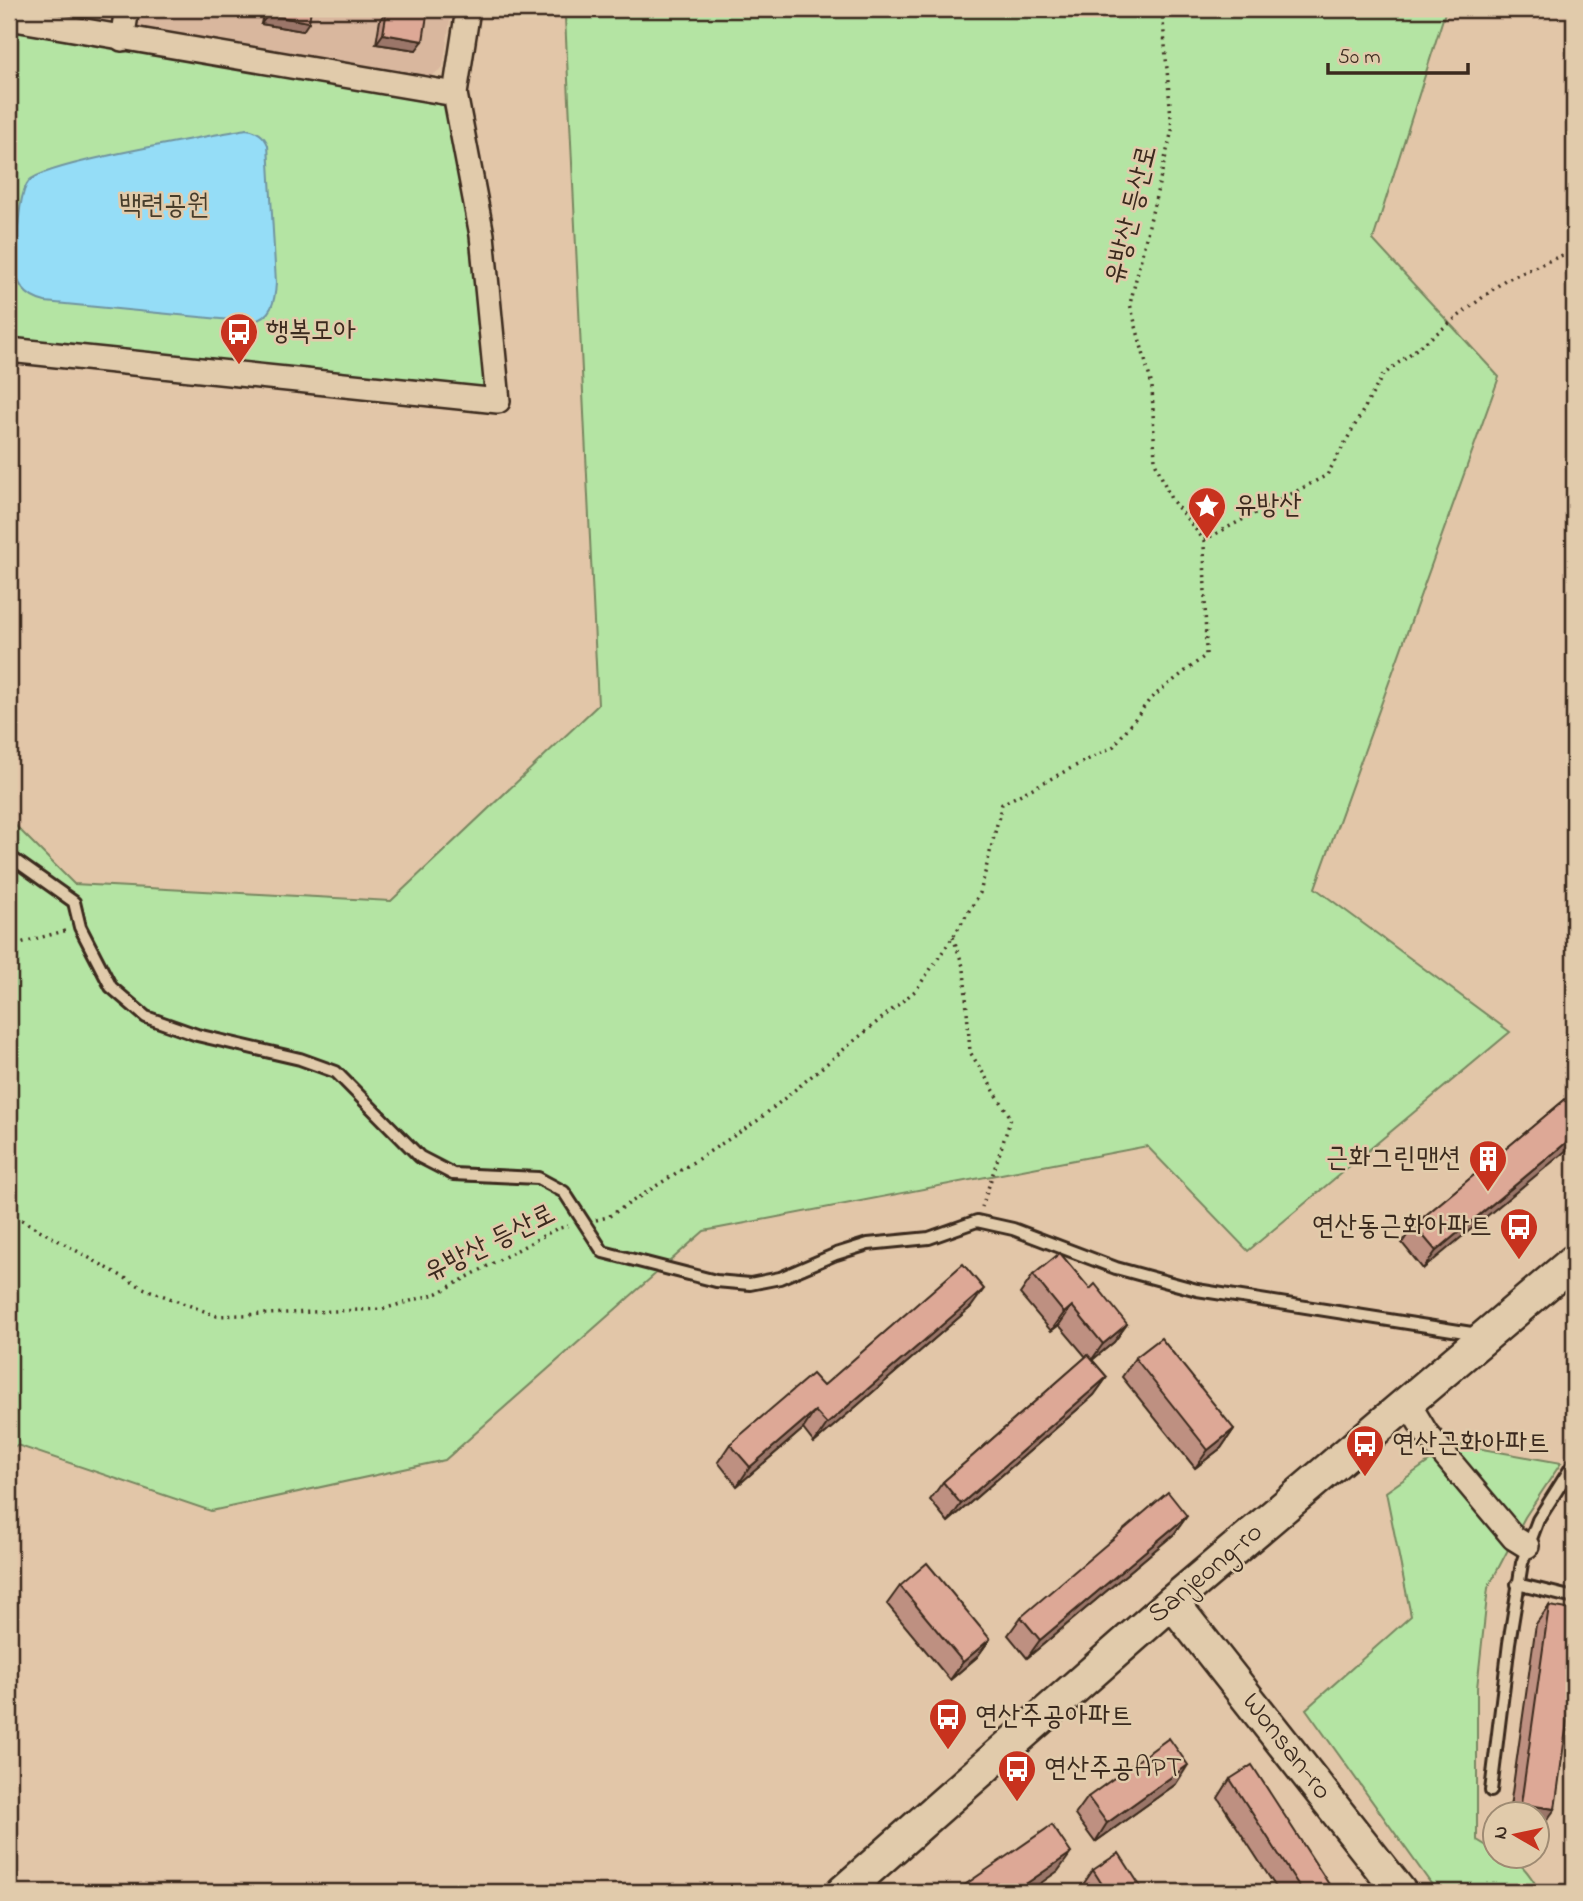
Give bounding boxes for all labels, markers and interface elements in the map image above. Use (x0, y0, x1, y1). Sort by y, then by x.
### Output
scale bar (1328, 32, 1468, 76)
text: 50 m (1338, 43, 1381, 73)
street label: 유방산 등산로 (1095, 141, 1169, 289)
park label: 백련공원 (119, 186, 209, 227)
bus stop icon: 행복모아 (218, 311, 260, 366)
place label: 행복모아 (266, 312, 356, 353)
place icon: 유방산 (1186, 485, 1228, 540)
place label: 유방산 (1234, 486, 1302, 527)
building icon: 근화그린맨션 (1467, 1138, 1509, 1193)
place label: 근화그린맨션 (1326, 1139, 1461, 1180)
street label: 유방산 등산로 (417, 1194, 563, 1294)
bus stop icon: 연산동근화아파트 (1498, 1206, 1540, 1261)
place label: 연산동근화아파트 (1312, 1207, 1492, 1248)
bus stop icon: 연산근화아파트 (1344, 1423, 1386, 1478)
place label: 연산근화아파트 (1392, 1424, 1550, 1465)
street label: Sanjeong-ro (1139, 1513, 1273, 1635)
street label: Wonsan-ro (1231, 1684, 1341, 1810)
bus stop icon: 연산주공아파트 (927, 1696, 969, 1751)
place label: 연산주공아파트 (975, 1697, 1133, 1738)
bus stop icon: 연산주공APT (996, 1748, 1038, 1803)
place label: 연산주공APT (1044, 1749, 1182, 1790)
north arrow (1482, 1800, 1552, 1870)
text: N (1487, 1824, 1516, 1841)

